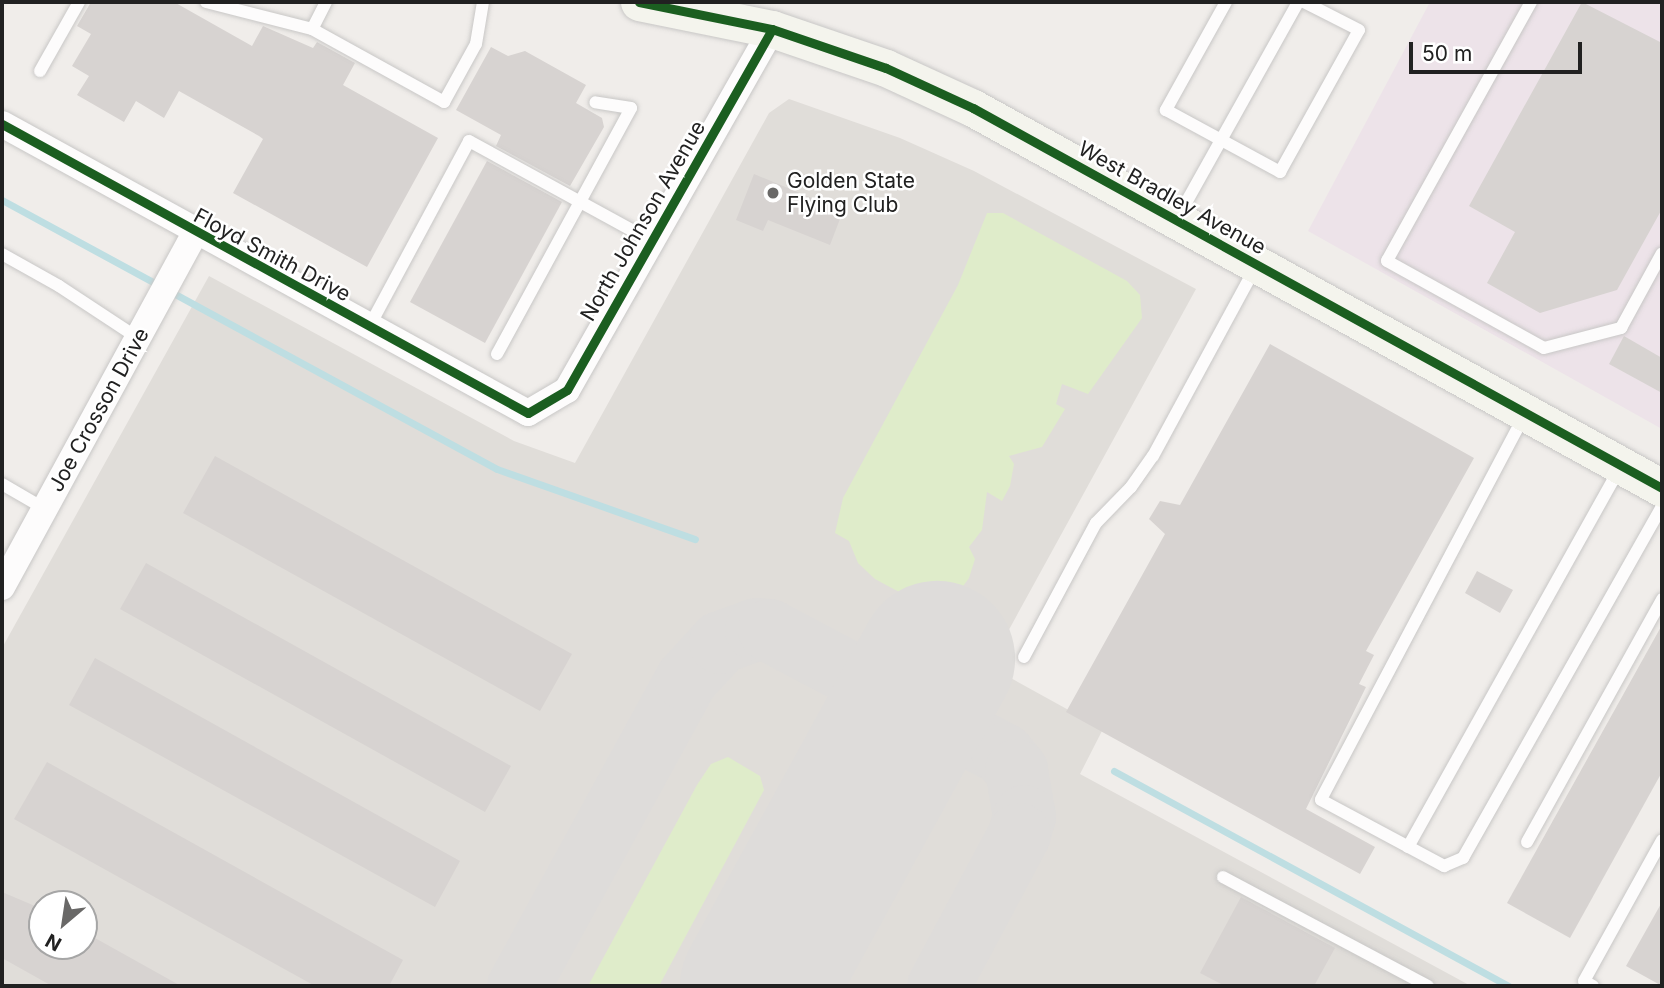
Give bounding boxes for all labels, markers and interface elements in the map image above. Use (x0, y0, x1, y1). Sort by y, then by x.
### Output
scale bar (1412, 28, 1585, 72)
text: 50 m (1422, 41, 1472, 66)
street label: North Johnson Avenue (575, 116, 711, 326)
street label: West Bradley Avenue (1074, 136, 1270, 260)
place label: Golden State Flying Club (787, 168, 915, 218)
marker: Golden State Flying Club (765, 185, 781, 201)
street label: Floyd Smith Drive (189, 203, 355, 307)
street label: Joe Crosson Drive (44, 324, 154, 496)
north arrow (28, 890, 98, 960)
text: N (42, 928, 65, 956)

